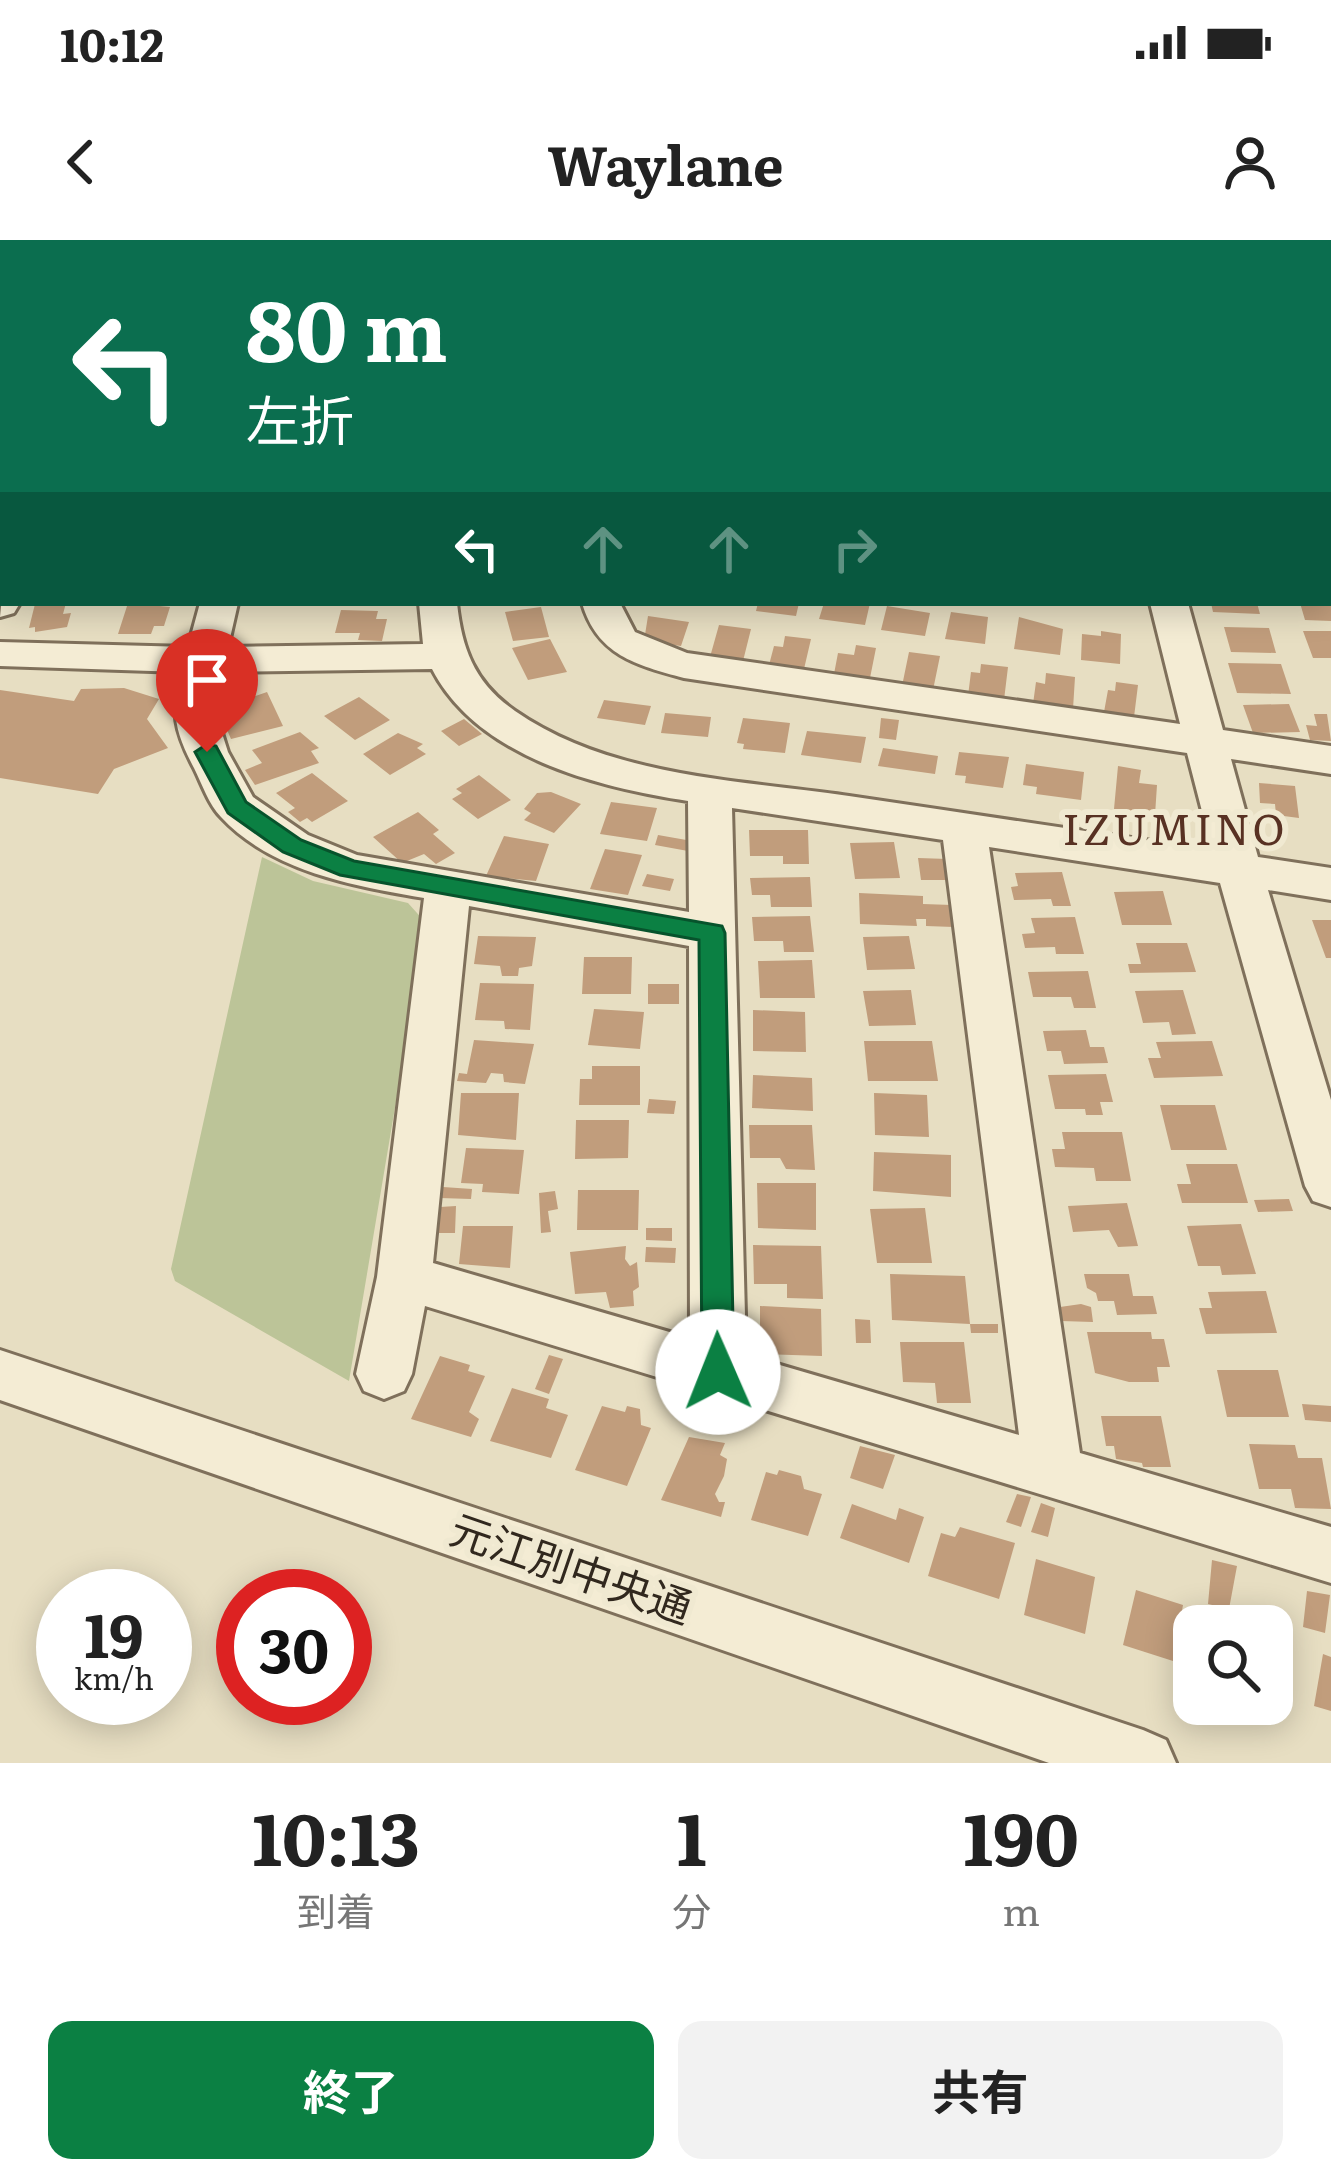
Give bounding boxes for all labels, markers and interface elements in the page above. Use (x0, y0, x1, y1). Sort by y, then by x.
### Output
text: 10:12 (60, 9, 164, 76)
text: Waylane (547, 122, 784, 203)
icon: back (48, 129, 114, 195)
icon: person (1217, 129, 1283, 195)
text: 80 m (246, 263, 448, 388)
icon: left (48, 288, 204, 444)
text: 左折 (246, 377, 354, 458)
icon: left (444, 516, 510, 582)
icon: ahead (570, 516, 636, 582)
icon: ahead (696, 516, 762, 582)
icon: right (822, 516, 888, 582)
pin (156, 629, 258, 752)
icon: arrive (174, 647, 240, 713)
district label: IZUMINO (1063, 796, 1287, 858)
position arrow (655, 1309, 781, 1435)
street label: 元江別中央通 (443, 1496, 701, 1636)
speed limit sign: 30 (216, 1569, 372, 1725)
text: 19 (84, 1587, 144, 1676)
map controls (1173, 1605, 1293, 1725)
button: search (1173, 1605, 1293, 1725)
text: km/h (74, 1655, 154, 1699)
text: 10:13 (252, 1781, 420, 1888)
text: 1 (677, 1781, 707, 1888)
text: 190 (963, 1781, 1079, 1888)
text: 到着 (297, 1880, 375, 1938)
text: 分 (672, 1880, 711, 1938)
text: m (1002, 1880, 1040, 1938)
button: 終了 (48, 2021, 654, 2159)
button: 共有 (678, 2021, 1283, 2159)

